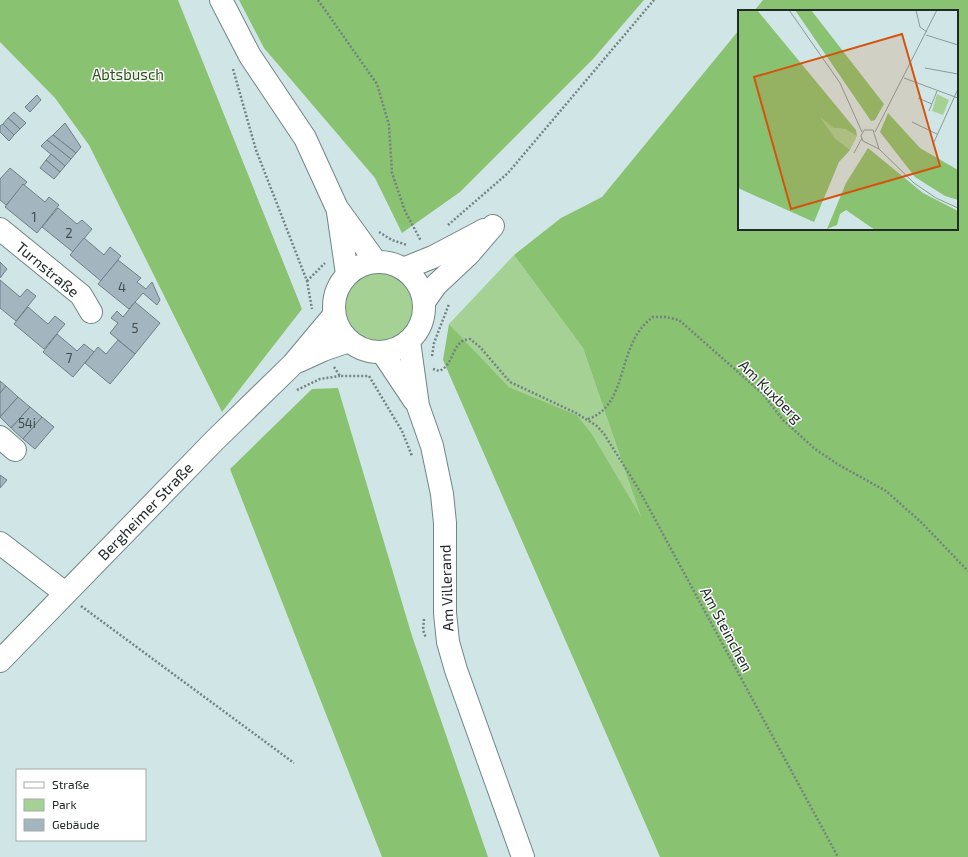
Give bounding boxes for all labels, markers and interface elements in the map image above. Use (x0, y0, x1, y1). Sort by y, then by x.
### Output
inset map (738, 10, 958, 230)
park label: Abtsbusch (92, 65, 164, 83)
house number: 1 (31, 209, 37, 225)
house number: 2 (65, 225, 73, 241)
street label: Turnstraße (13, 238, 83, 300)
house number: 4 (118, 279, 126, 295)
house number: 5 (132, 320, 139, 336)
house number: 7 (66, 350, 73, 366)
street label: Am Kuxberg (736, 356, 807, 427)
house number: 54i (18, 415, 36, 431)
street label: Bergheimer Straße (94, 458, 196, 564)
street label: Am Villerand (435, 544, 457, 632)
street label: Am Steinchen (697, 584, 757, 674)
legend (16, 769, 146, 841)
text: Straße (52, 777, 89, 791)
text: Park (52, 797, 77, 811)
text: Gebäude (52, 817, 100, 831)

